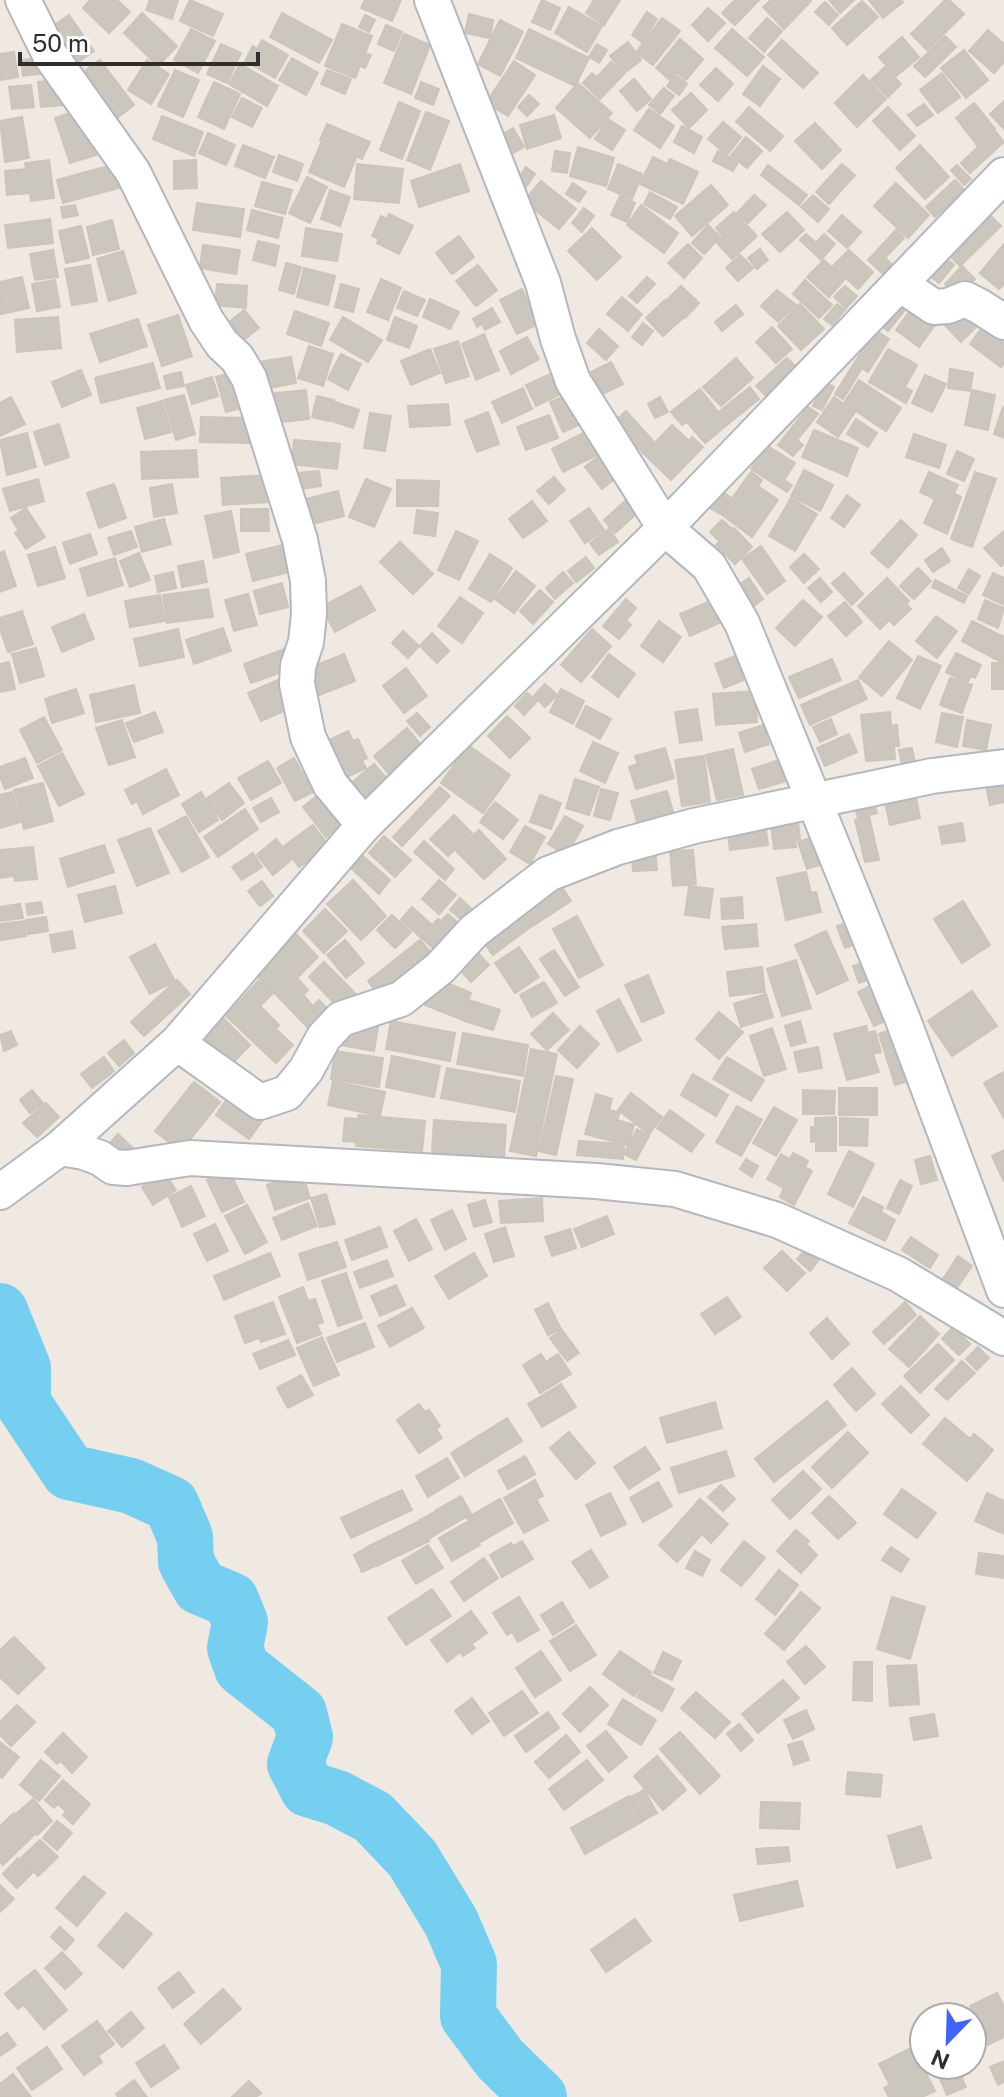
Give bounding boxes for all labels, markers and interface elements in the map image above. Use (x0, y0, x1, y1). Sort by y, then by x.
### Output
scale bar (20, 16, 258, 66)
text: 50 m (32, 29, 89, 57)
north arrow (908, 2001, 988, 2081)
text: N (927, 2044, 953, 2075)

